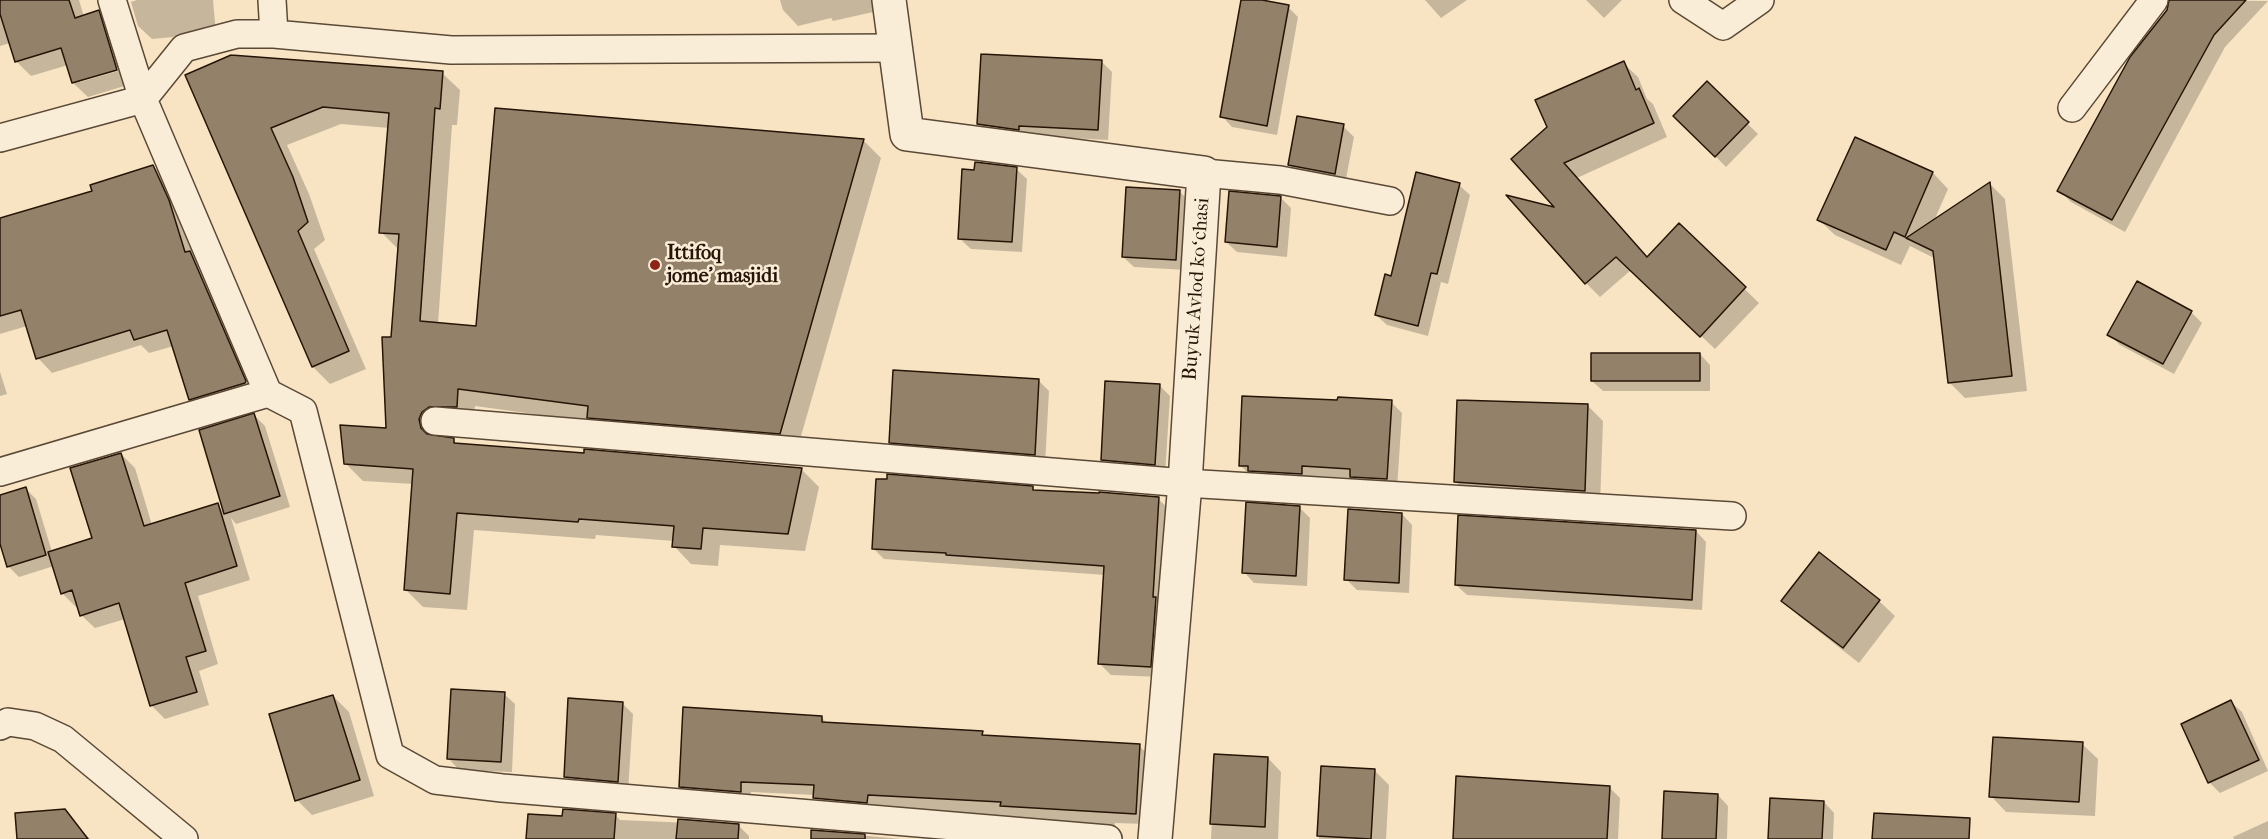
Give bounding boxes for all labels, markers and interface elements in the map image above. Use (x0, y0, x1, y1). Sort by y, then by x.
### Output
street label: Buyuk Avlod koʻchasi (1179, 197, 1215, 381)
place label: Ittifoq jome’ masjidi (667, 242, 778, 289)
marker: Ittifoq jome’ masjidi (648, 258, 662, 272)

